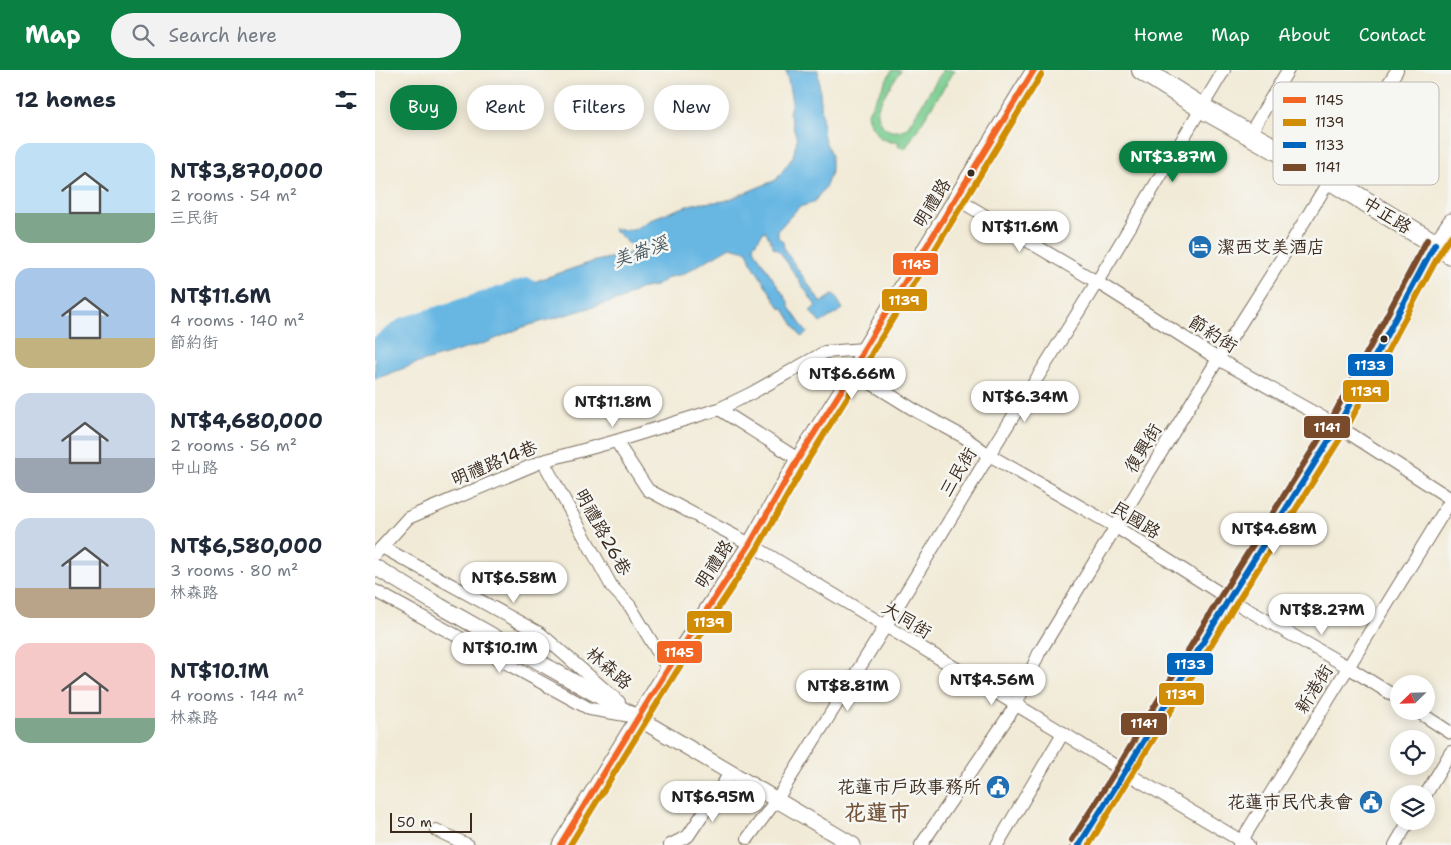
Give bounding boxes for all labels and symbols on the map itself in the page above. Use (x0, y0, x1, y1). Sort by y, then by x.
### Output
legend (1273, 82, 1439, 185)
text: 1145 (1315, 91, 1344, 109)
text: 1139 (1315, 113, 1344, 131)
text: 1133 (1315, 136, 1344, 154)
pin: NT$3.87M (1121, 140, 1225, 183)
text: 1141 (1315, 158, 1341, 176)
unlabelled marker (966, 168, 976, 178)
street label: 明禮路 (908, 174, 956, 232)
street label: 中正路 (1358, 191, 1416, 239)
pin: NT$11.6M (968, 210, 1072, 253)
water label: 美崙溪 (609, 230, 672, 273)
hotel icon: 潔西艾美酒店 (1187, 234, 1213, 260)
place label: 潔西艾美酒店 (1217, 235, 1325, 259)
line badge: 1145 (892, 252, 939, 276)
text: 1145 (901, 255, 931, 273)
line badge: 1139 (881, 288, 928, 312)
text: 1139 (888, 291, 920, 309)
street label: 節約街 (1184, 310, 1242, 358)
unlabelled marker (1379, 334, 1389, 344)
line badge: 1133 (1347, 353, 1394, 377)
text: 1133 (1354, 356, 1386, 374)
pin: NT$6.66M (800, 358, 904, 400)
line badge: 1139 (1342, 379, 1390, 403)
pin: NT$6.34M (973, 380, 1077, 423)
text: 1139 (1350, 382, 1382, 400)
pin: NT$11.8M (561, 386, 665, 428)
line badge: 1141 (1303, 415, 1351, 439)
text: 1141 (1313, 418, 1341, 436)
street label: 復興街 (1119, 419, 1167, 477)
street label: 明禮路14巷 (447, 435, 541, 491)
street label: 三民街 (934, 443, 982, 501)
street label: 明禮路26巷 (569, 484, 637, 580)
street label: 民國路 (1107, 496, 1165, 544)
pin: NT$4.68M (1222, 512, 1326, 555)
street label: 明禮路 (689, 535, 739, 593)
pin: NT$6.58M (462, 562, 566, 604)
pin: NT$8.27M (1270, 594, 1374, 636)
street label: 大同街 (878, 596, 936, 644)
line badge: 1139 (686, 610, 733, 634)
text: 1139 (693, 613, 725, 631)
pin: NT$10.1M (448, 632, 552, 674)
line badge: 1145 (656, 640, 703, 664)
street label: 林森路 (581, 641, 637, 695)
text: 1145 (664, 643, 694, 661)
line badge: 1133 (1166, 652, 1214, 676)
text: 1133 (1174, 655, 1206, 673)
street label: 新港街 (1290, 660, 1338, 718)
pin: NT$4.56M (940, 664, 1044, 706)
pin: NT$8.81M (796, 670, 900, 712)
north arrow (1390, 675, 1435, 720)
line badge: 1139 (1158, 682, 1205, 706)
text: 1139 (1165, 685, 1197, 703)
line badge: 1141 (1120, 712, 1168, 736)
text: 1141 (1130, 714, 1158, 732)
public building icon: 花蓮市戶政事務所 (985, 774, 1011, 800)
place label: 花蓮市戶政事務所 (837, 775, 981, 799)
pin: NT$6.95M (661, 780, 765, 823)
public building icon: 花蓮市民代表會 (1358, 789, 1384, 815)
place label: 花蓮市民代表會 (1227, 790, 1353, 814)
district label: 花蓮市 (844, 798, 910, 827)
scale bar (390, 810, 473, 833)

